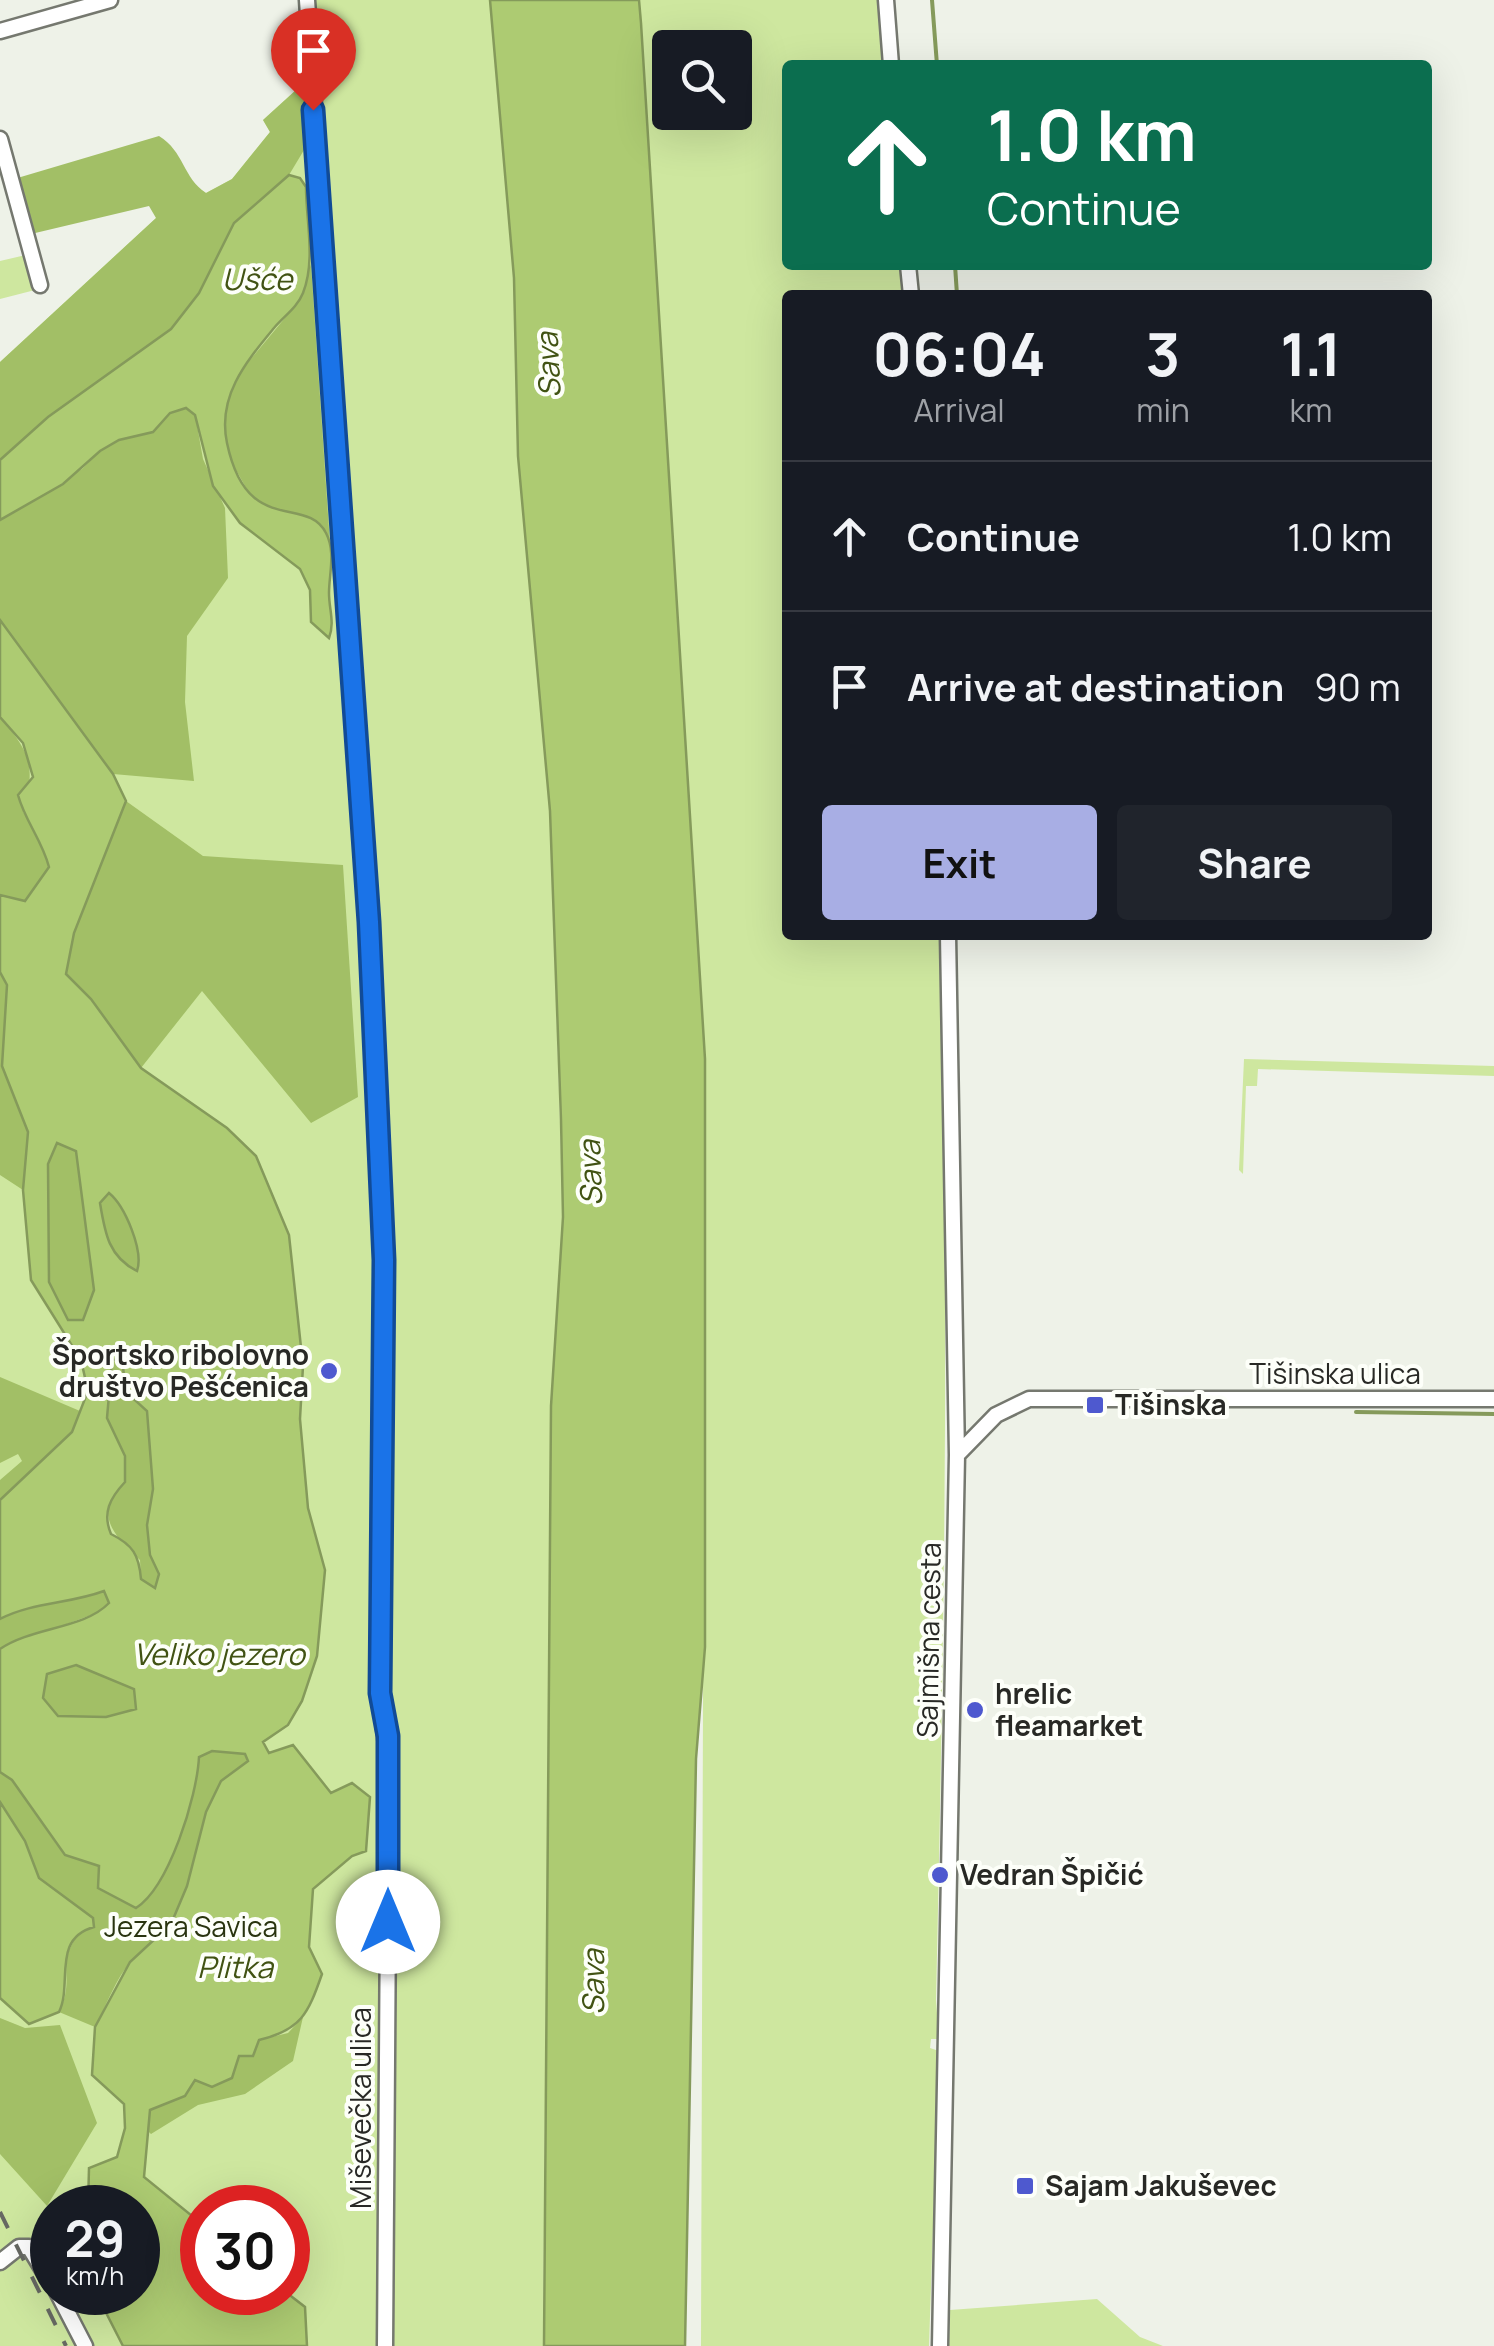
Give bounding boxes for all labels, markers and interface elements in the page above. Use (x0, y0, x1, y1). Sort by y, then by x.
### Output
pin (271, 8, 356, 111)
icon: arrive (286, 23, 341, 78)
map controls (652, 30, 752, 130)
button: search (652, 30, 752, 130)
text: 1.0 km (987, 86, 1197, 182)
icon: ahead (822, 100, 952, 230)
text: Continue (987, 177, 1181, 239)
water label: Ušće (222, 258, 294, 299)
text: 06:04 (872, 312, 1046, 394)
text: 3 (1146, 312, 1181, 394)
text: 1.1 (1280, 312, 1342, 394)
water label: Sava (525, 330, 570, 399)
text: Arrival (913, 388, 1005, 432)
text: min (1136, 388, 1190, 432)
text: km (1289, 388, 1332, 432)
icon: ahead (822, 509, 877, 564)
text: Continue (907, 510, 1080, 562)
text: 1.0 km (1287, 510, 1392, 562)
icon: arrive (822, 659, 877, 714)
text: Arrive at destination (907, 660, 1284, 712)
text: 90 m (1314, 660, 1401, 712)
button: Exit (822, 805, 1097, 920)
button: Share (1117, 805, 1392, 920)
water label: Sava (568, 1138, 611, 1207)
place label: Športsko ribolovno društvo Pešćenica (52, 1335, 309, 1405)
street label: Tišinska ulica (1249, 1354, 1421, 1392)
marker: Športsko ribolovno društvo Pešćenica (318, 1360, 340, 1382)
place label: Tišinska (1115, 1385, 1227, 1423)
marker: Tišinska (1084, 1394, 1106, 1416)
street label: Sajmišna cesta (907, 1542, 949, 1738)
water label: Veliko jezero (133, 1633, 307, 1674)
place label: hrelic fleamarket (995, 1674, 1143, 1744)
marker: hrelic fleamarket (964, 1699, 986, 1721)
place label: Vedran Špičić (960, 1855, 1144, 1893)
marker: Vedran Špičić (929, 1864, 951, 1886)
position arrow (336, 1870, 440, 1974)
park label: Jezera Savica (104, 1907, 278, 1945)
water label: Plitka (197, 1946, 274, 1987)
water label: Sava (572, 1948, 613, 2015)
street label: Miševečka ulica (341, 2007, 379, 2209)
place label: Sajam Jakuševec (1045, 2166, 1277, 2204)
marker: Sajam Jakuševec (1014, 2175, 1036, 2197)
speed limit sign: 30 (180, 2185, 310, 2315)
text: 29 (65, 2204, 125, 2272)
text: km/h (66, 2258, 124, 2293)

